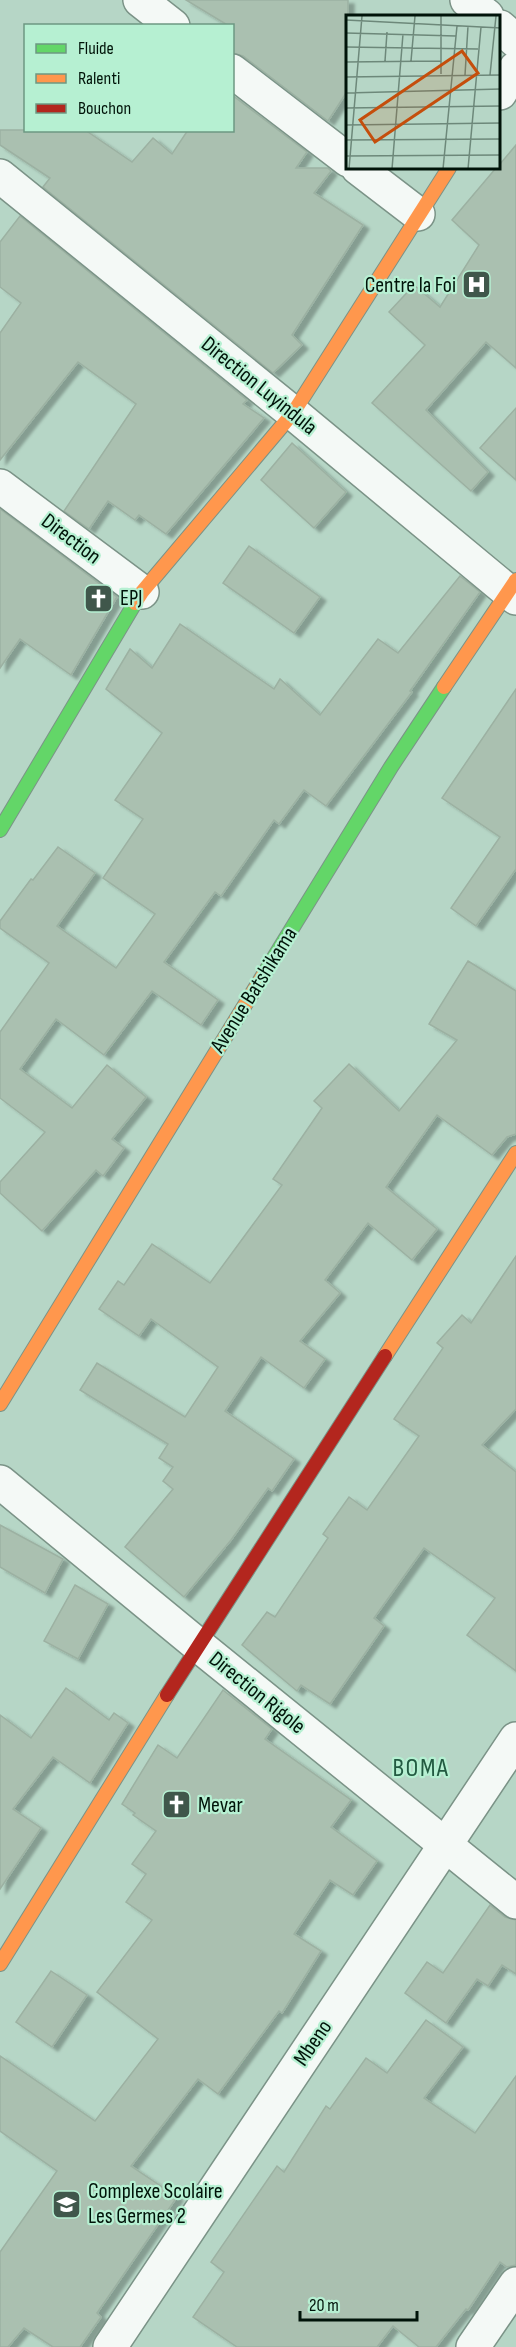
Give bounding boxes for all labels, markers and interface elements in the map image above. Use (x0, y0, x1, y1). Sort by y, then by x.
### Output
inset map (346, 15, 501, 170)
legend (24, 24, 234, 132)
text: Fluide (78, 38, 114, 59)
text: Ralenti (78, 68, 120, 89)
text: Bouchon (78, 98, 131, 119)
hospital icon: Centre la Foi (461, 269, 493, 301)
place label: Centre la Foi (365, 272, 456, 299)
street label: Direction Luyindula (196, 331, 322, 441)
street label: Direction (36, 508, 106, 570)
church icon: EPJ (83, 582, 115, 614)
place label: EPJ (120, 585, 142, 612)
street label: Avenue Batshikama (204, 922, 303, 1059)
street label: Direction Rigole (203, 1646, 311, 1740)
district label: BOMA (393, 1753, 450, 1784)
church icon: Mevar (161, 1789, 193, 1821)
place label: Mevar (198, 1792, 243, 1819)
street label: Mbeno (288, 2015, 338, 2071)
place label: Complexe Scolaire Les Germes 2 (88, 2178, 223, 2230)
school or university icon: Complexe Scolaire Les Germes 2 (51, 2188, 83, 2220)
scale bar (300, 2284, 417, 2322)
text: 20 m (309, 2295, 339, 2316)

